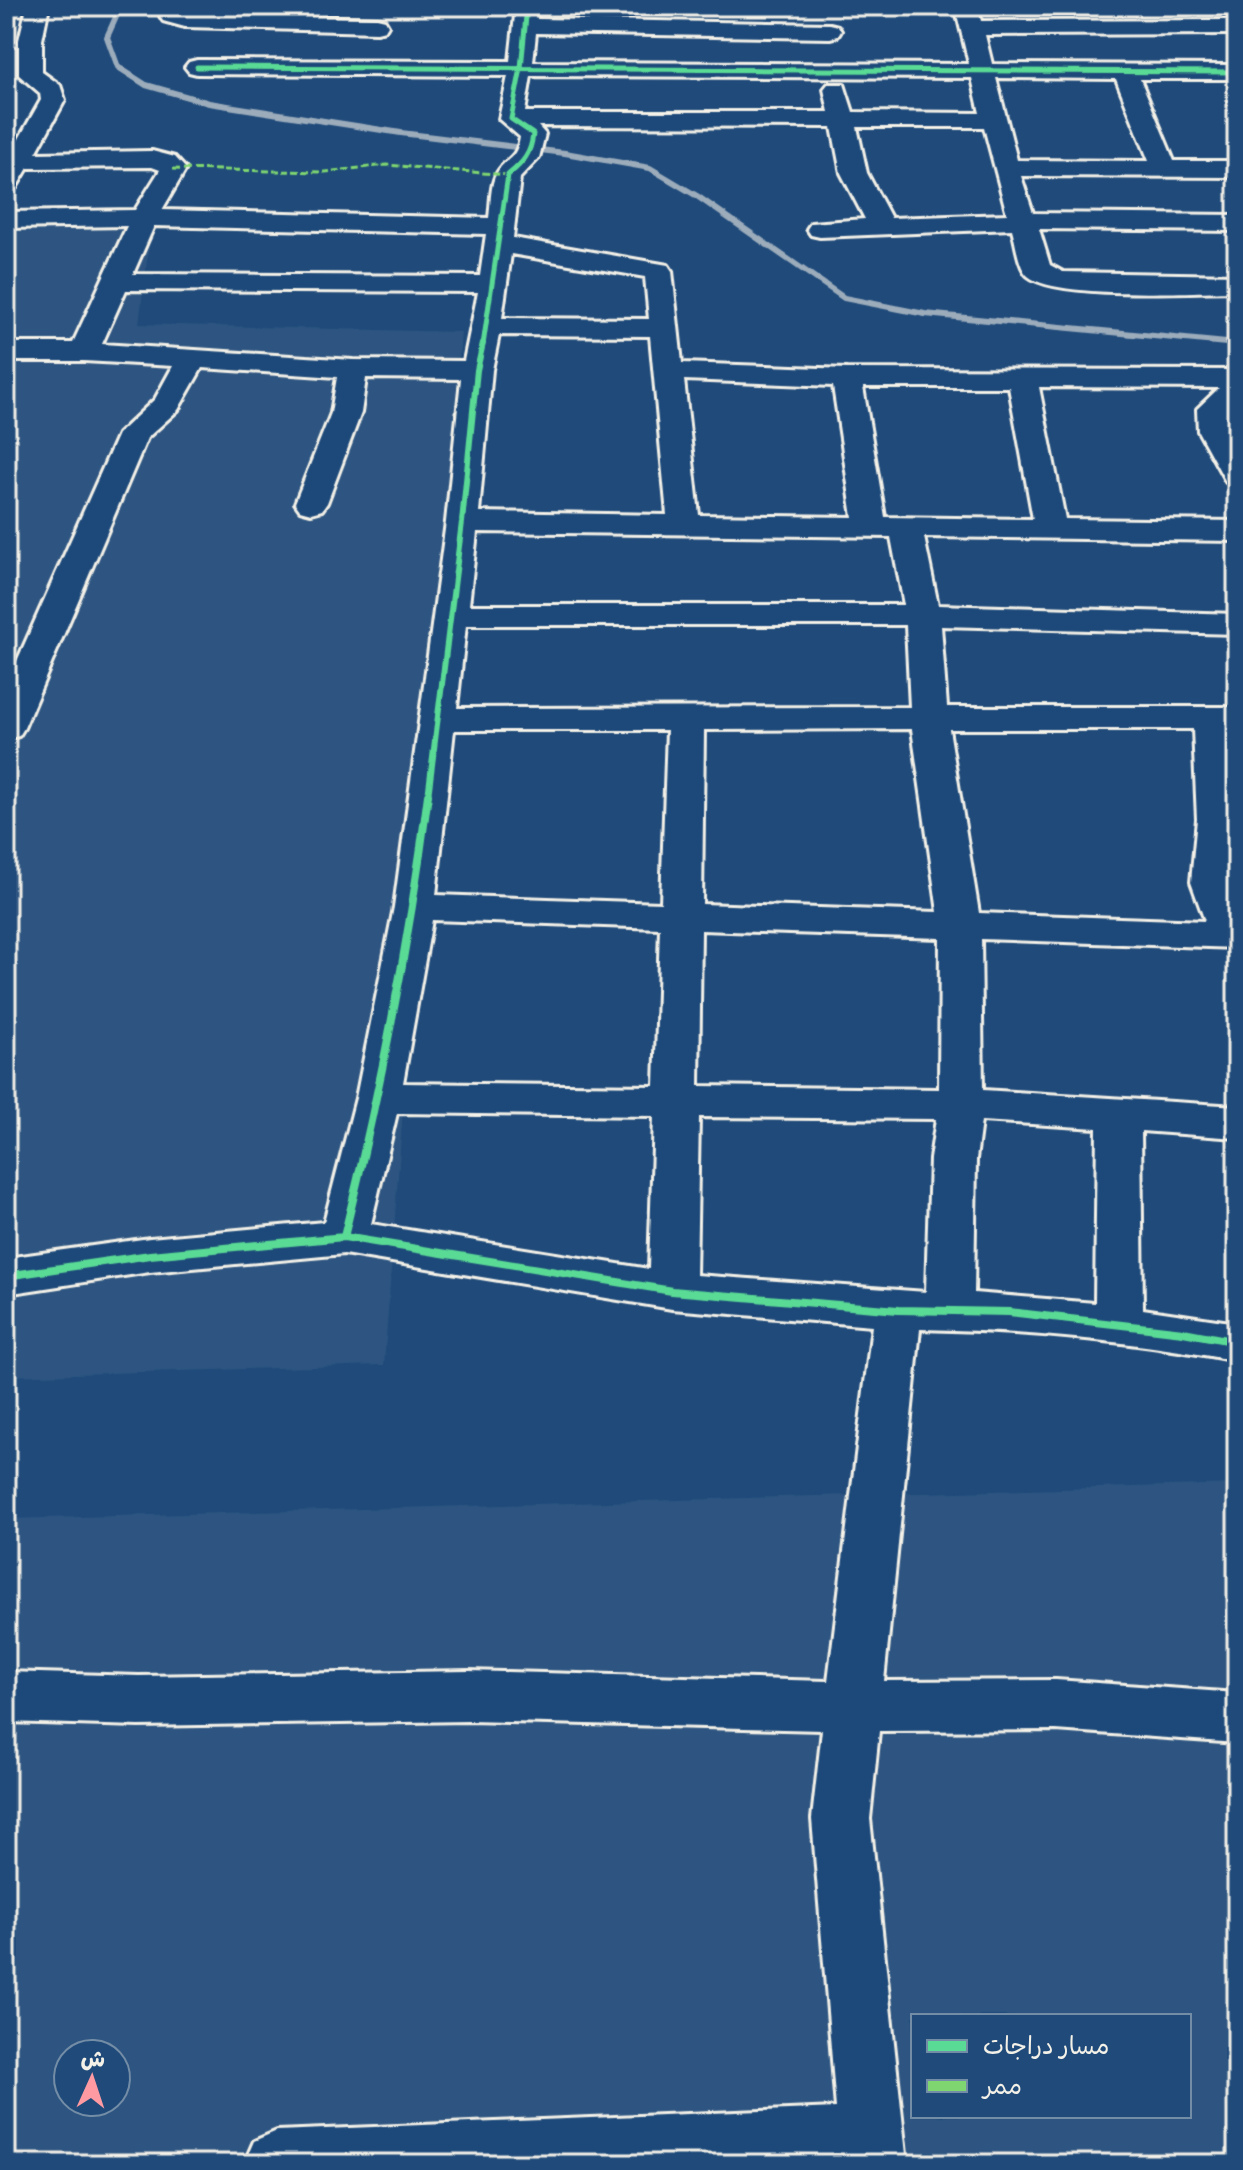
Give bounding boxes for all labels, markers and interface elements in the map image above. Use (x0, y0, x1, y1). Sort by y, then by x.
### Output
legend (911, 2014, 1191, 2118)
text: مسار دراجات (983, 2031, 1109, 2061)
north arrow (52, 2038, 132, 2118)
text: ش (80, 2044, 106, 2074)
text: ممر (981, 2071, 1022, 2101)

